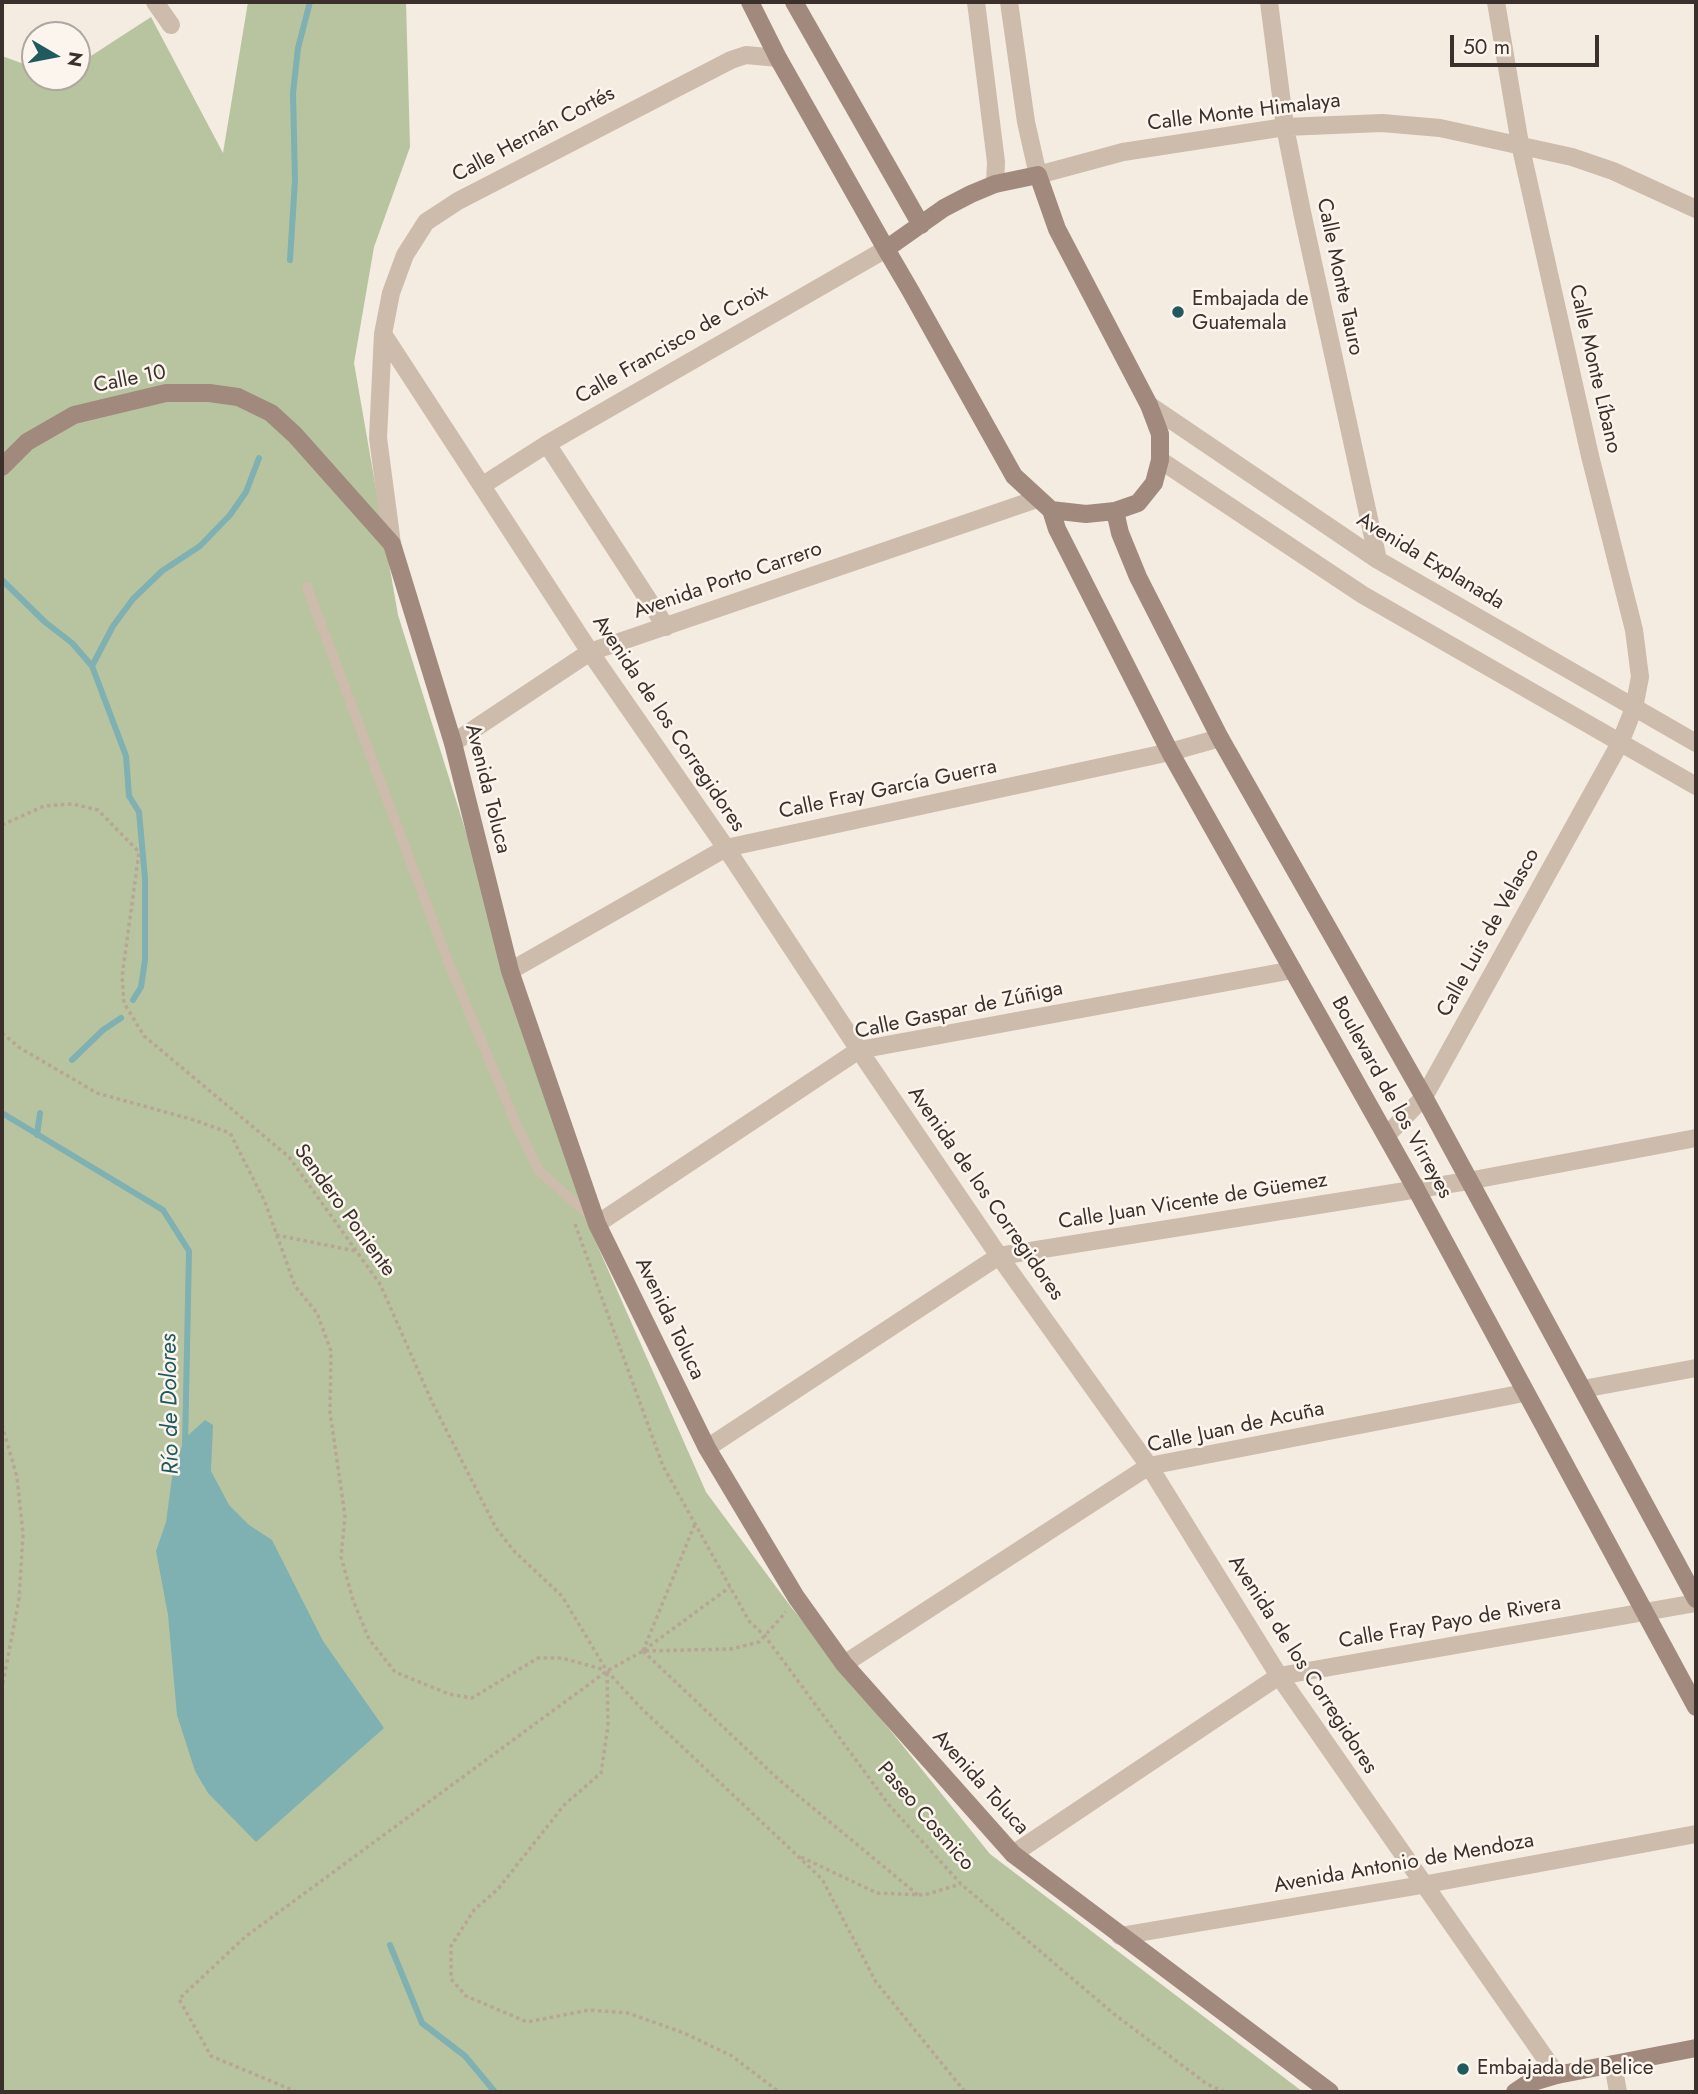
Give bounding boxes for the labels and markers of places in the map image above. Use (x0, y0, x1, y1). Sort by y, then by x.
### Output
place label: Embajada de Guatemala (1192, 287, 1309, 337)
marker: Embajada de Guatemala (1170, 304, 1186, 320)
place label: Embajada de Belice (1477, 2056, 1653, 2082)
marker: Embajada de Belice (1455, 2061, 1471, 2077)

